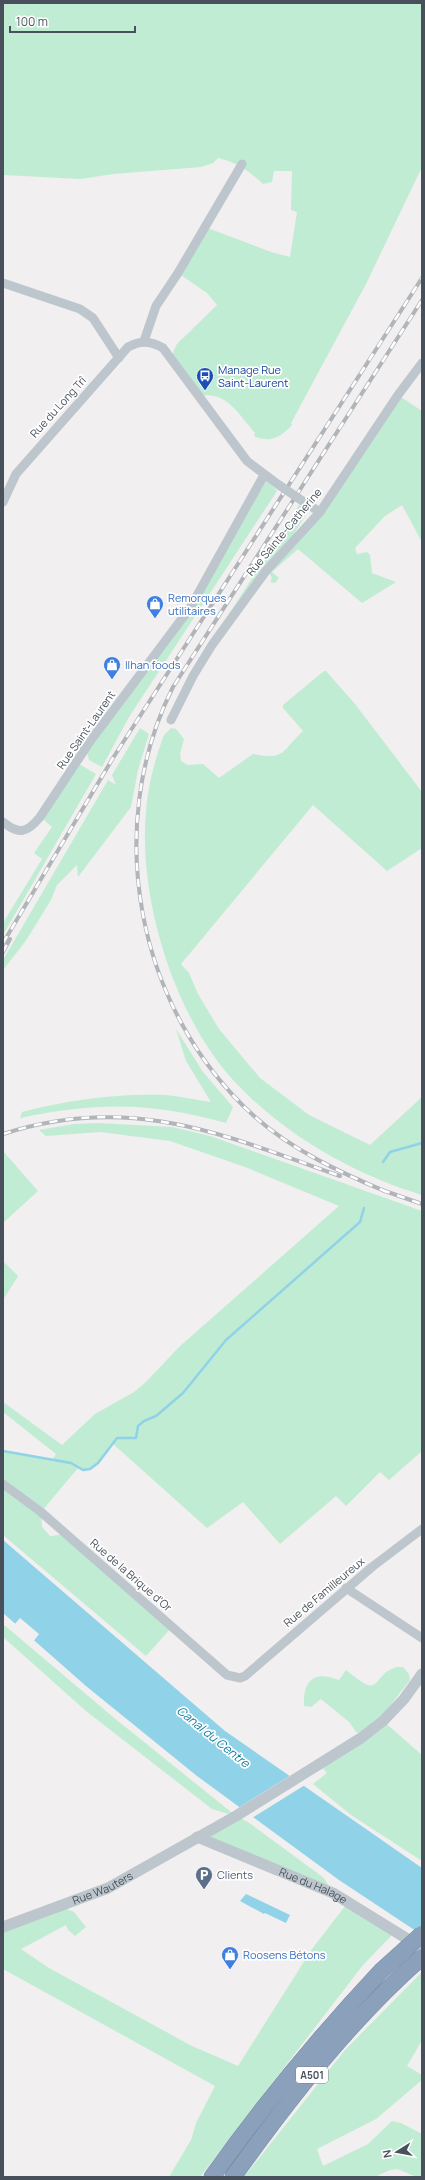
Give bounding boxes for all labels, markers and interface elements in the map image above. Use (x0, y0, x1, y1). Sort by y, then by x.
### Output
scale bar (10, 8, 135, 34)
text: 100 m (16, 13, 48, 30)
place label: Manage Rue Saint-Laurent (218, 362, 288, 390)
bus stop icon: Manage Rue Saint-Laurent (195, 366, 215, 391)
street label: Rue du Long Trî (26, 373, 89, 440)
street label: Rue Sainte-Catherine (242, 484, 325, 579)
place label: Remorques utilitaires (168, 590, 226, 618)
shop icon: Remorques utilitaires (145, 594, 165, 619)
shop icon: Ilhan foods (102, 655, 122, 680)
place label: Ilhan foods (125, 657, 181, 672)
street label: Rue Saint-Laurent (53, 688, 118, 772)
street label: Rue de la Brique d'Or (87, 1535, 175, 1614)
street label: Rue de Familleureux (280, 1553, 367, 1630)
water label: Canal du Centre (173, 1702, 254, 1772)
street label: Rue du Halage (277, 1864, 351, 1907)
parking icon: Clients (194, 1865, 214, 1890)
place label: Clients (217, 1867, 253, 1882)
street label: Rue Wauters (70, 1868, 135, 1908)
shop icon: Roosens Bétons (220, 1945, 240, 1970)
place label: Roosens Bétons (243, 1947, 326, 1962)
road number: A501 (296, 2067, 328, 2083)
north arrow (377, 2132, 417, 2172)
text: N (379, 2149, 395, 2159)

